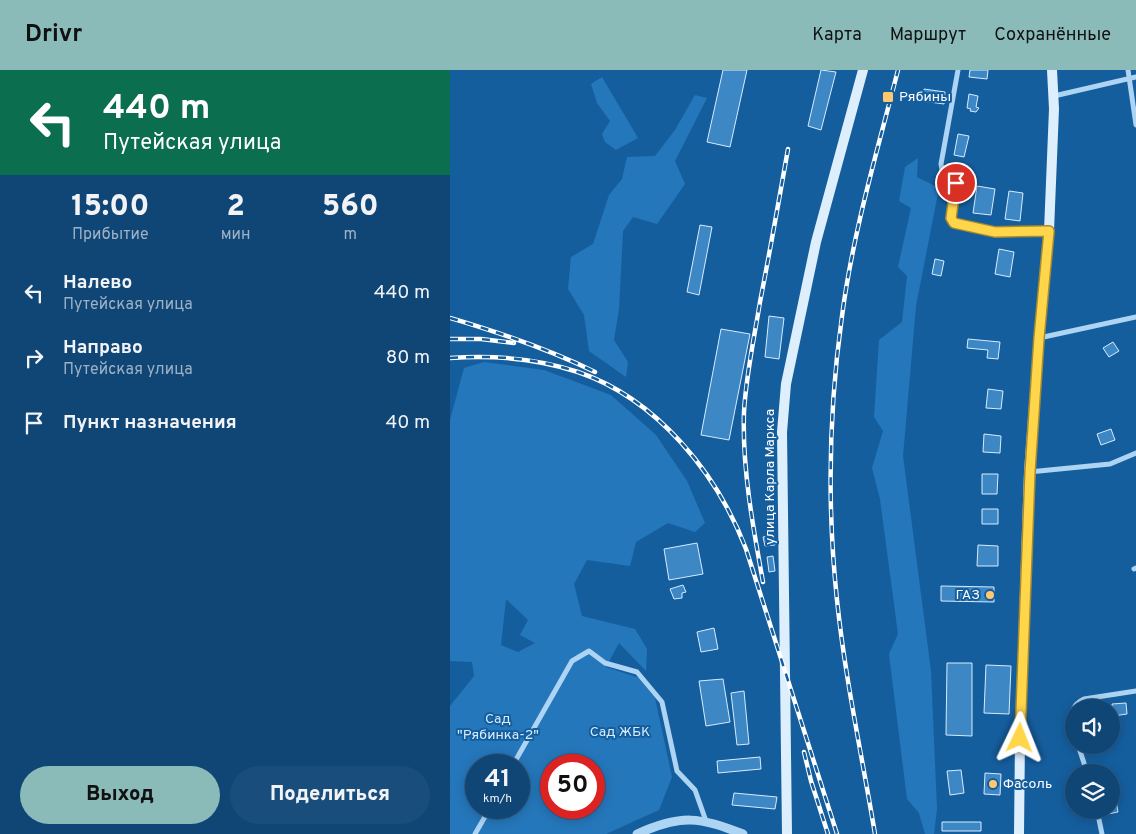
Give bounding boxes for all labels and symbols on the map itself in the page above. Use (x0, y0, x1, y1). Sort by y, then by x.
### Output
place label: Рябины (899, 89, 951, 106)
marker: Рябины (881, 90, 895, 104)
pin (935, 162, 977, 204)
street label: улица Карла Маркса (762, 409, 779, 545)
place label: ГАЗ (955, 587, 980, 604)
marker: ГАЗ (984, 589, 996, 601)
park label: Сад "Рябинка-2" (457, 711, 539, 744)
position arrow (993, 711, 1045, 763)
park label: Сад ЖБК (590, 724, 650, 741)
speed limit sign: 50 (540, 754, 605, 819)
place label: Фасоль (1003, 776, 1052, 793)
marker: Фасоль (987, 778, 999, 790)

